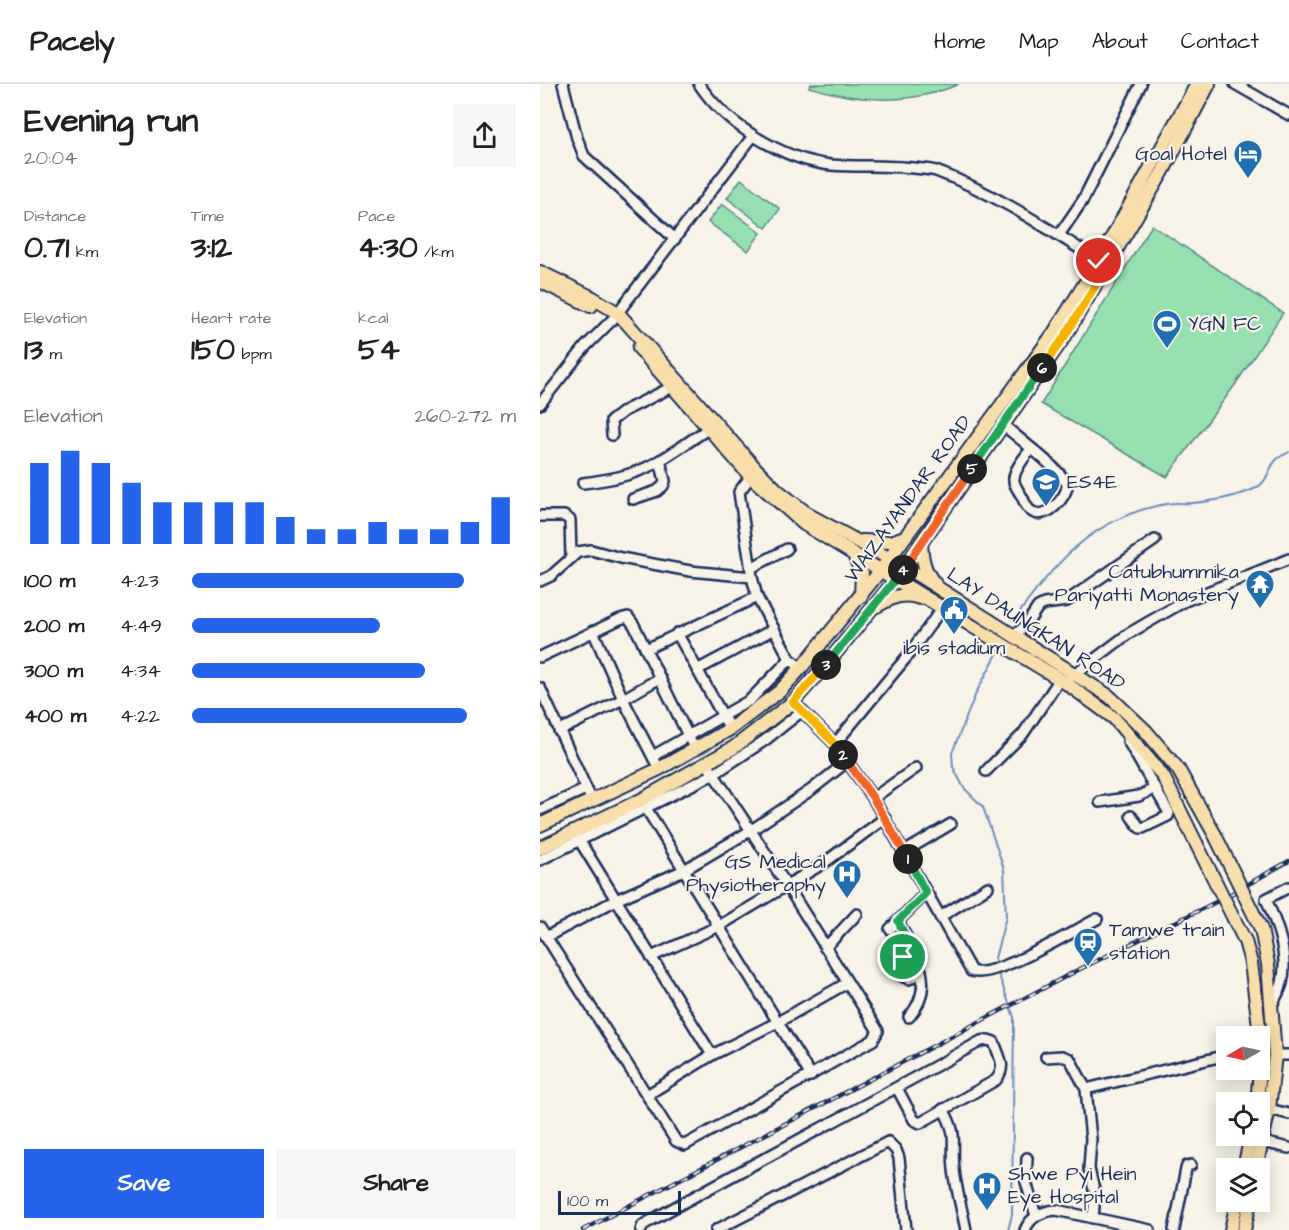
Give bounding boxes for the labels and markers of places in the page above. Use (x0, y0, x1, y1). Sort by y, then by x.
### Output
hotel icon: Goal Hotel (1232, 138, 1264, 180)
place label: Goal Hotel (1135, 140, 1227, 168)
pin (1073, 235, 1124, 286)
sports icon: YGN FC (1151, 308, 1183, 350)
place label: YGN FC (1188, 310, 1261, 338)
pin: 6 (1027, 353, 1057, 383)
pin: 5 (957, 454, 987, 484)
school or university icon: ES4E (1030, 466, 1062, 508)
place label: ES4E (1067, 468, 1117, 496)
pin: 4 (888, 555, 918, 585)
place label: Catubhummika Pariyatti Monastery (1055, 558, 1239, 610)
temple icon: Catubhummika Pariyatti Monastery (1244, 568, 1276, 610)
public building icon: ibis stadium (938, 594, 970, 636)
place label: ibis stadium (903, 634, 1006, 662)
pin: 3 (811, 650, 841, 680)
pin: 2 (828, 740, 858, 770)
pin: 1 (893, 844, 923, 874)
place label: GS Medical Physiotheraphy (686, 848, 826, 900)
hospital icon: GS Medical Physiotheraphy (831, 858, 863, 900)
place label: Tamwe train station (1109, 916, 1225, 967)
station icon: Tamwe train station (1072, 926, 1104, 968)
pin (877, 931, 928, 982)
place label: Shwe Pyi Hein Eye Hospital (1008, 1160, 1136, 1212)
hospital icon: Shwe Pyi Hein Eye Hospital (971, 1170, 1003, 1212)

